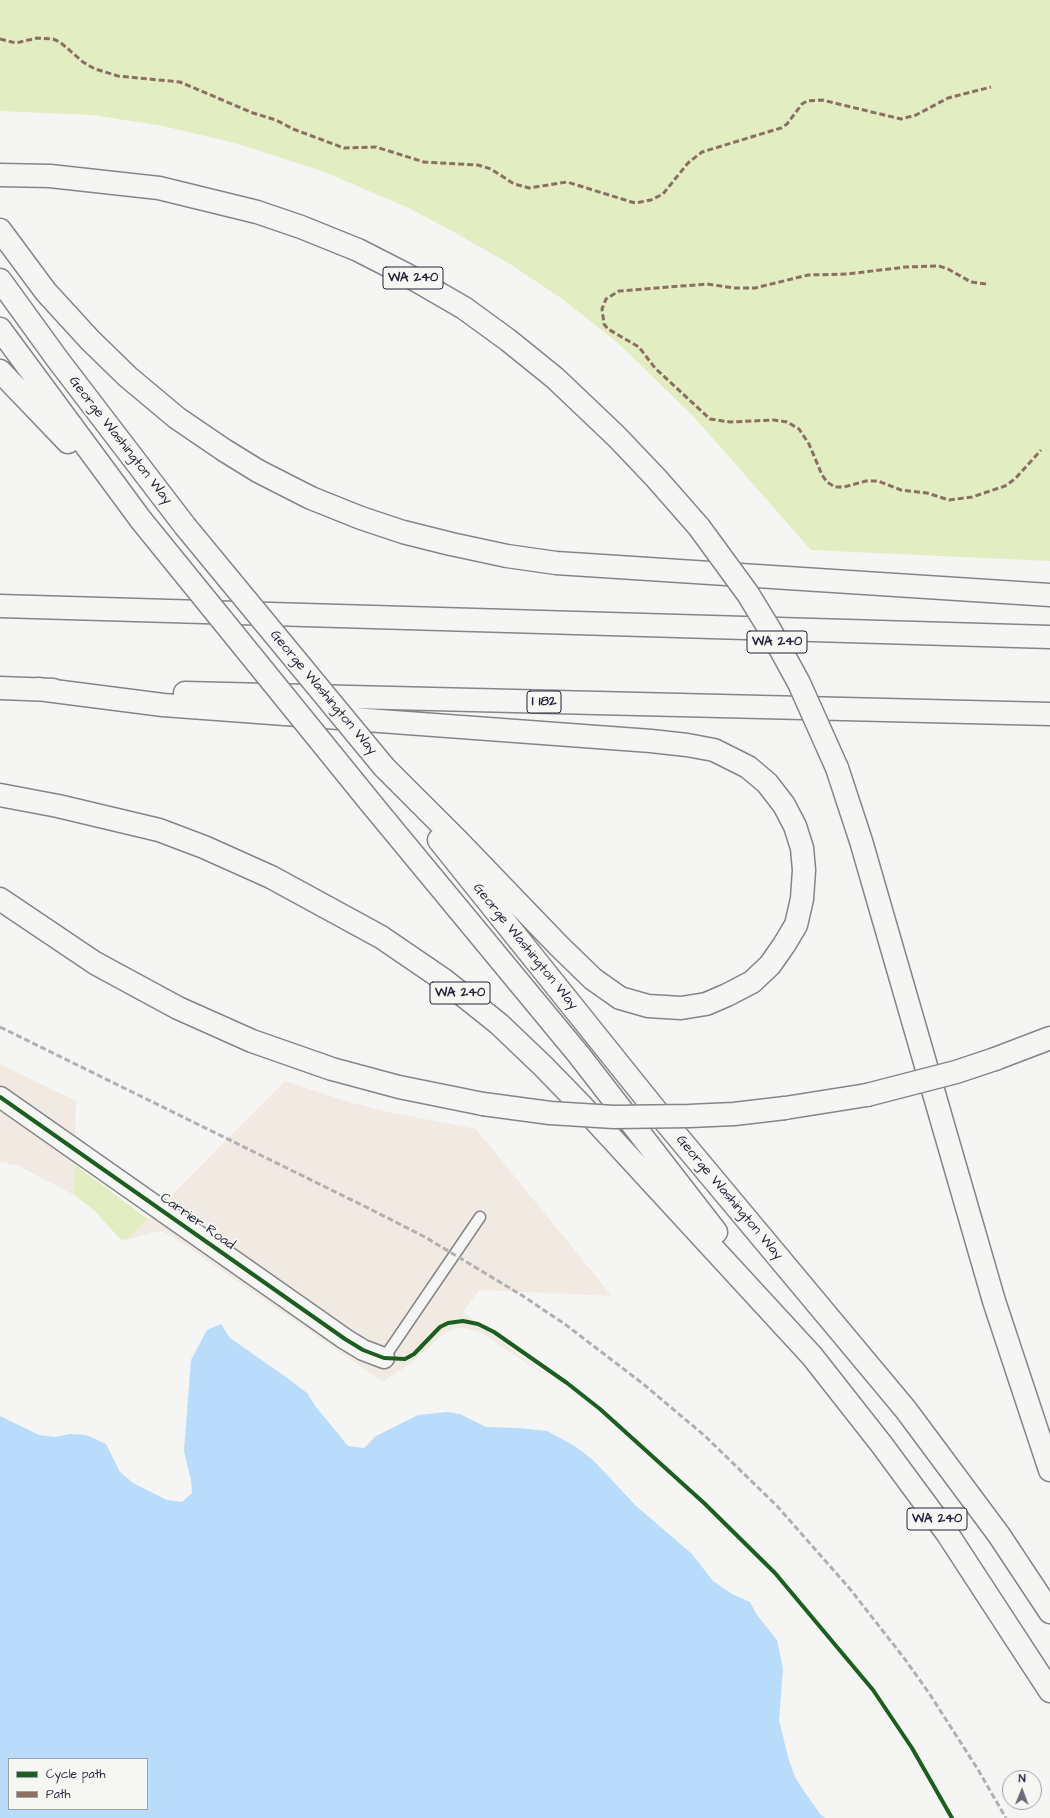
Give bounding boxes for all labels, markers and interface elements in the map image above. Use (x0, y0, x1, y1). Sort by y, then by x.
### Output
road number: WA 240 (383, 267, 443, 289)
street label: George Washington Way (65, 374, 175, 508)
street label: George Washington Way (266, 627, 380, 759)
road number: WA 240 (747, 631, 807, 653)
road number: I 182 (527, 691, 561, 713)
street label: George Washington Way (469, 880, 581, 1014)
road number: WA 240 (430, 982, 490, 1004)
street label: George Washington Way (672, 1132, 786, 1264)
street label: Carrier Road (156, 1190, 238, 1254)
road number: WA 240 (907, 1508, 967, 1530)
legend (8, 1758, 148, 1810)
text: Cycle path (46, 1766, 105, 1783)
north arrow (1002, 1770, 1042, 1810)
text: N (1019, 1771, 1026, 1786)
text: Path (46, 1786, 71, 1803)

